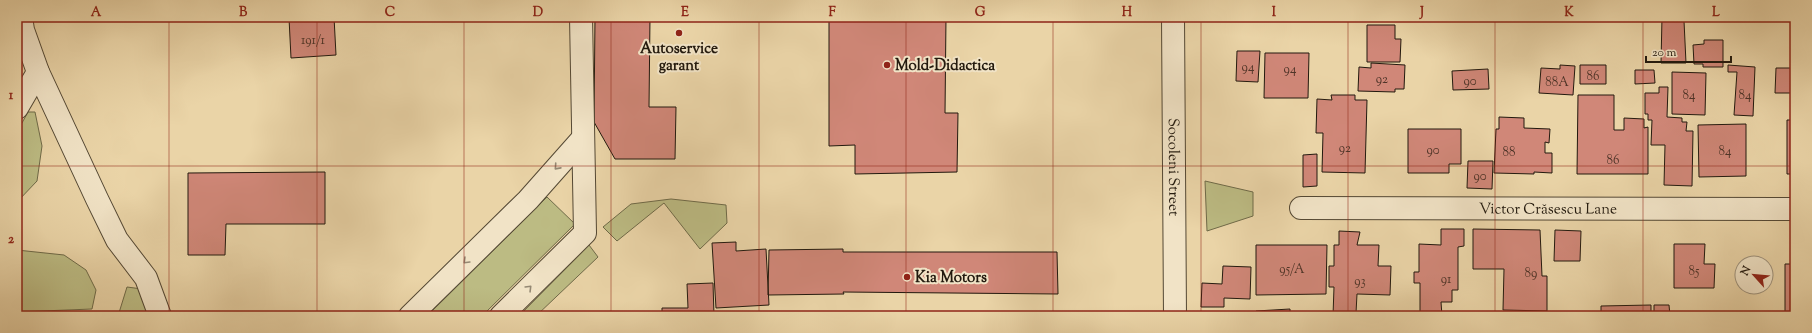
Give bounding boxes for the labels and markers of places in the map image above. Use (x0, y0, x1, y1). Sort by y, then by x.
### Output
marker: Autoservice garant (674, 28, 684, 38)
place label: Autoservice garant (640, 39, 718, 77)
place label: Mold-Didactica (895, 56, 995, 77)
marker: Mold-Didactica (882, 60, 892, 70)
place label: Kia Motors (915, 268, 987, 289)
marker: Kia Motors (902, 272, 912, 282)

